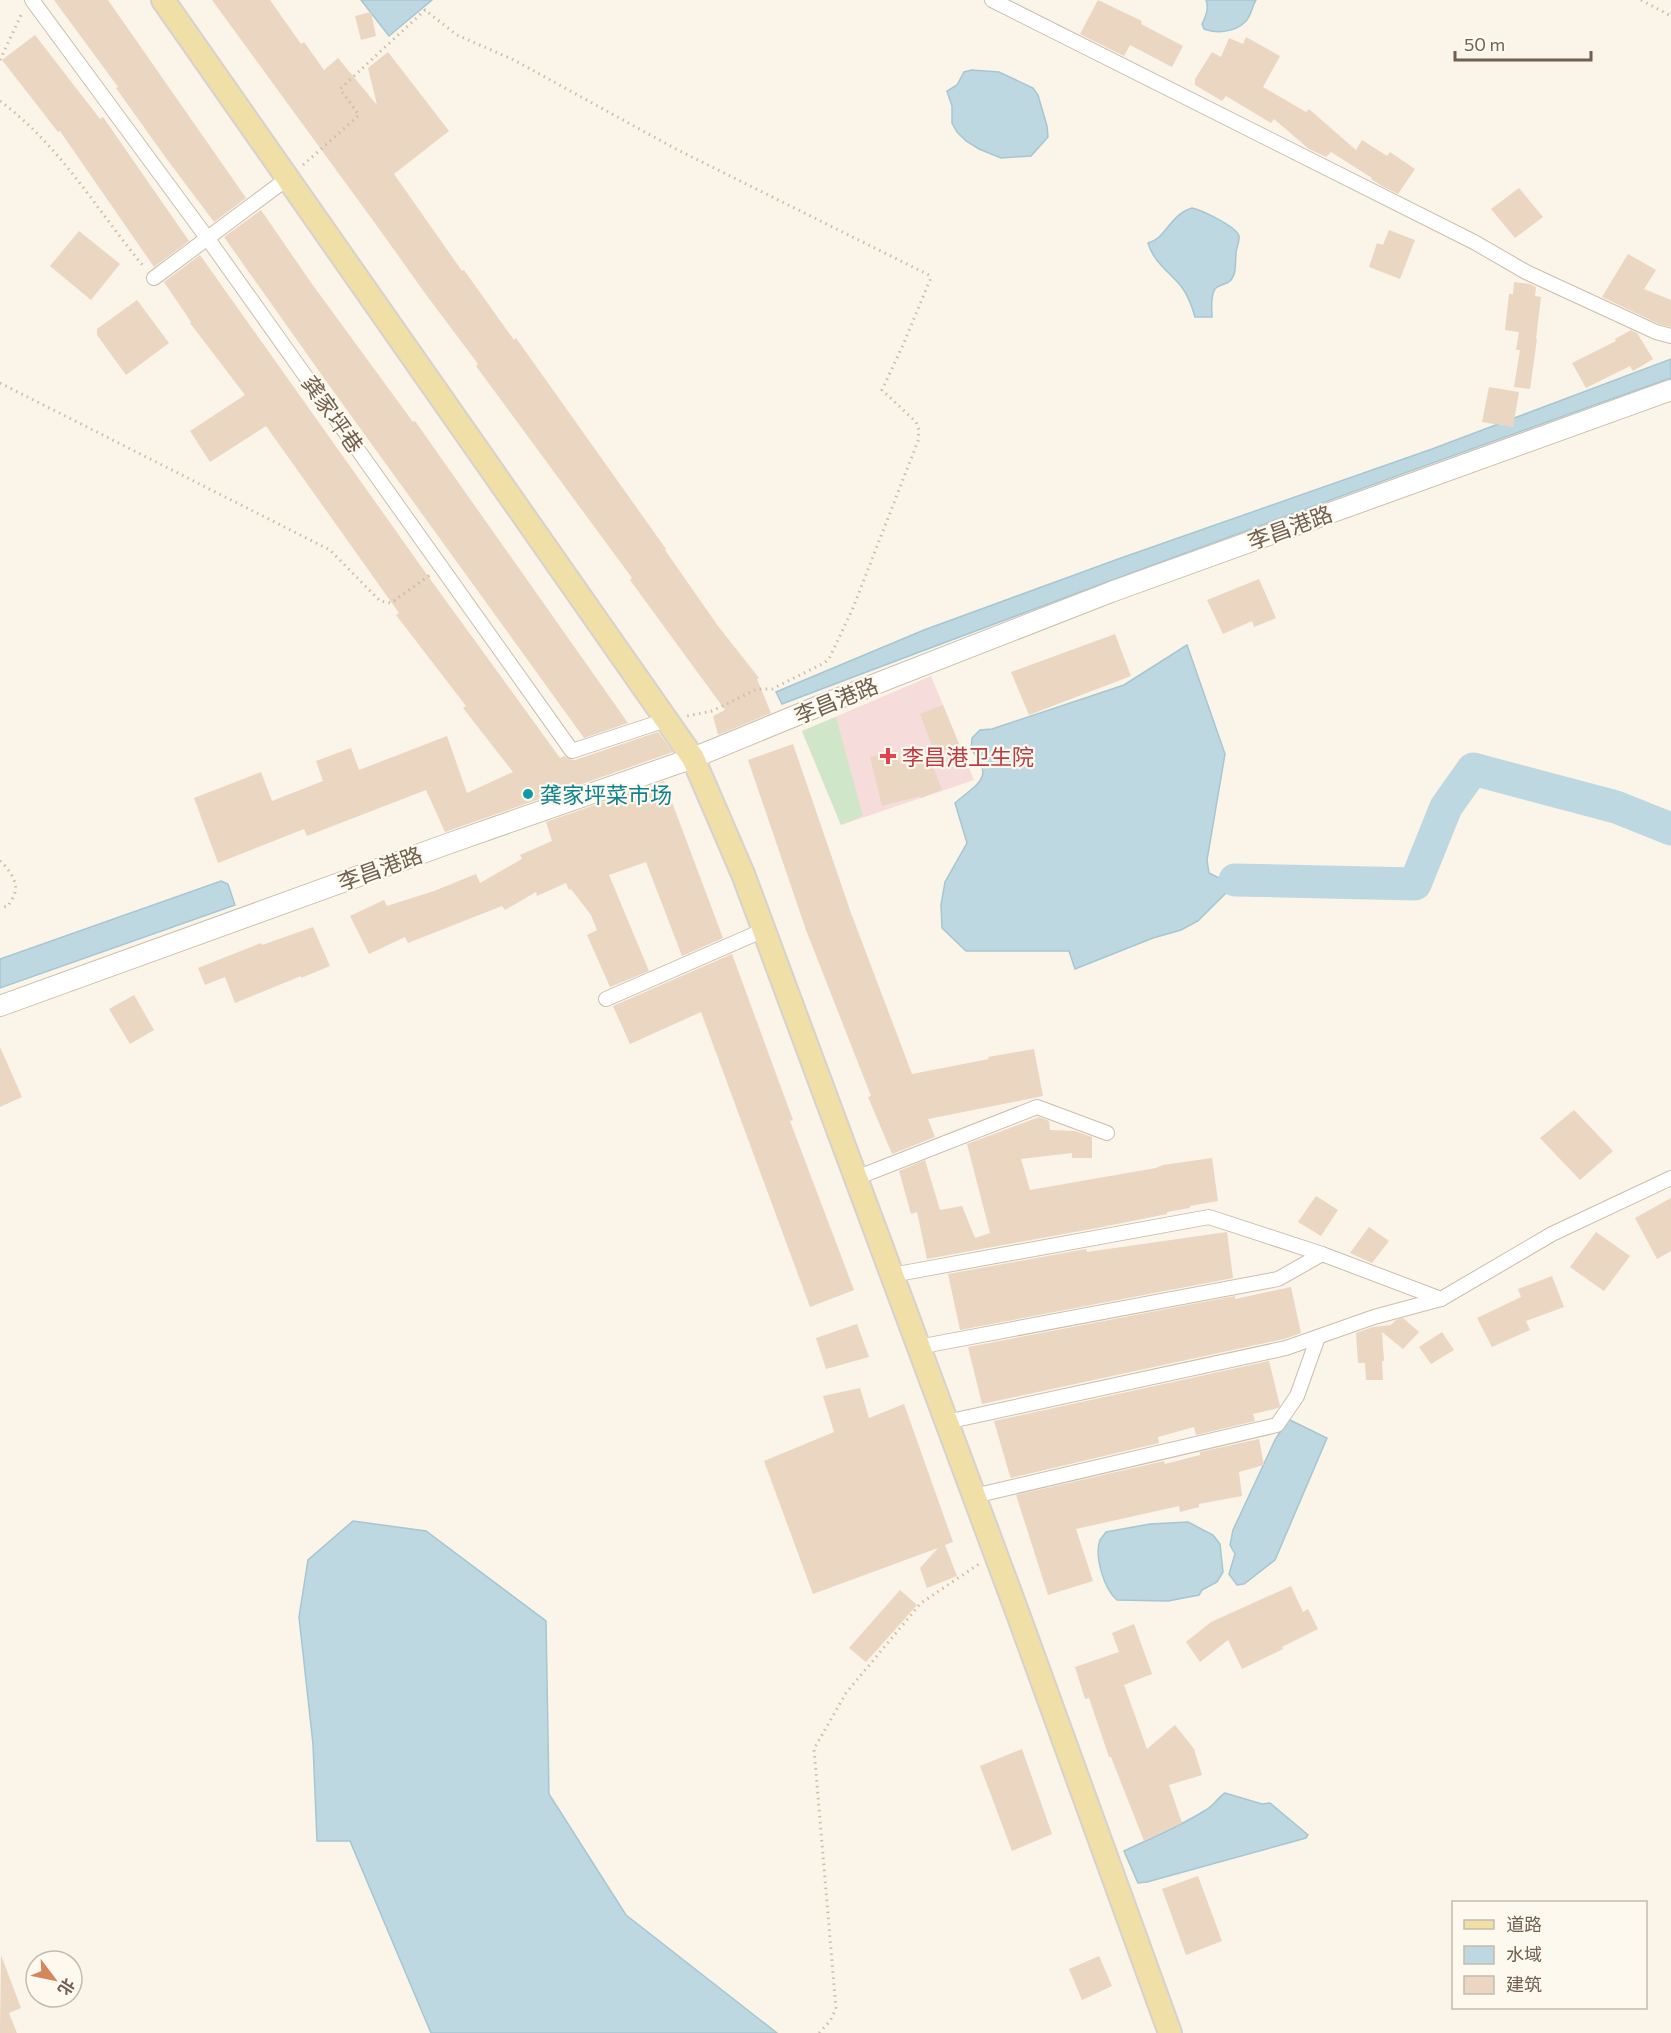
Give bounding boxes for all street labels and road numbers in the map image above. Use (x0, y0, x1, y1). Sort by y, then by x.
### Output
street label: 龚家坪巷 (297, 370, 369, 458)
street label: 李昌港路 (1244, 499, 1336, 555)
street label: 李昌港路 (790, 671, 882, 729)
street label: 李昌港路 (334, 840, 426, 896)

